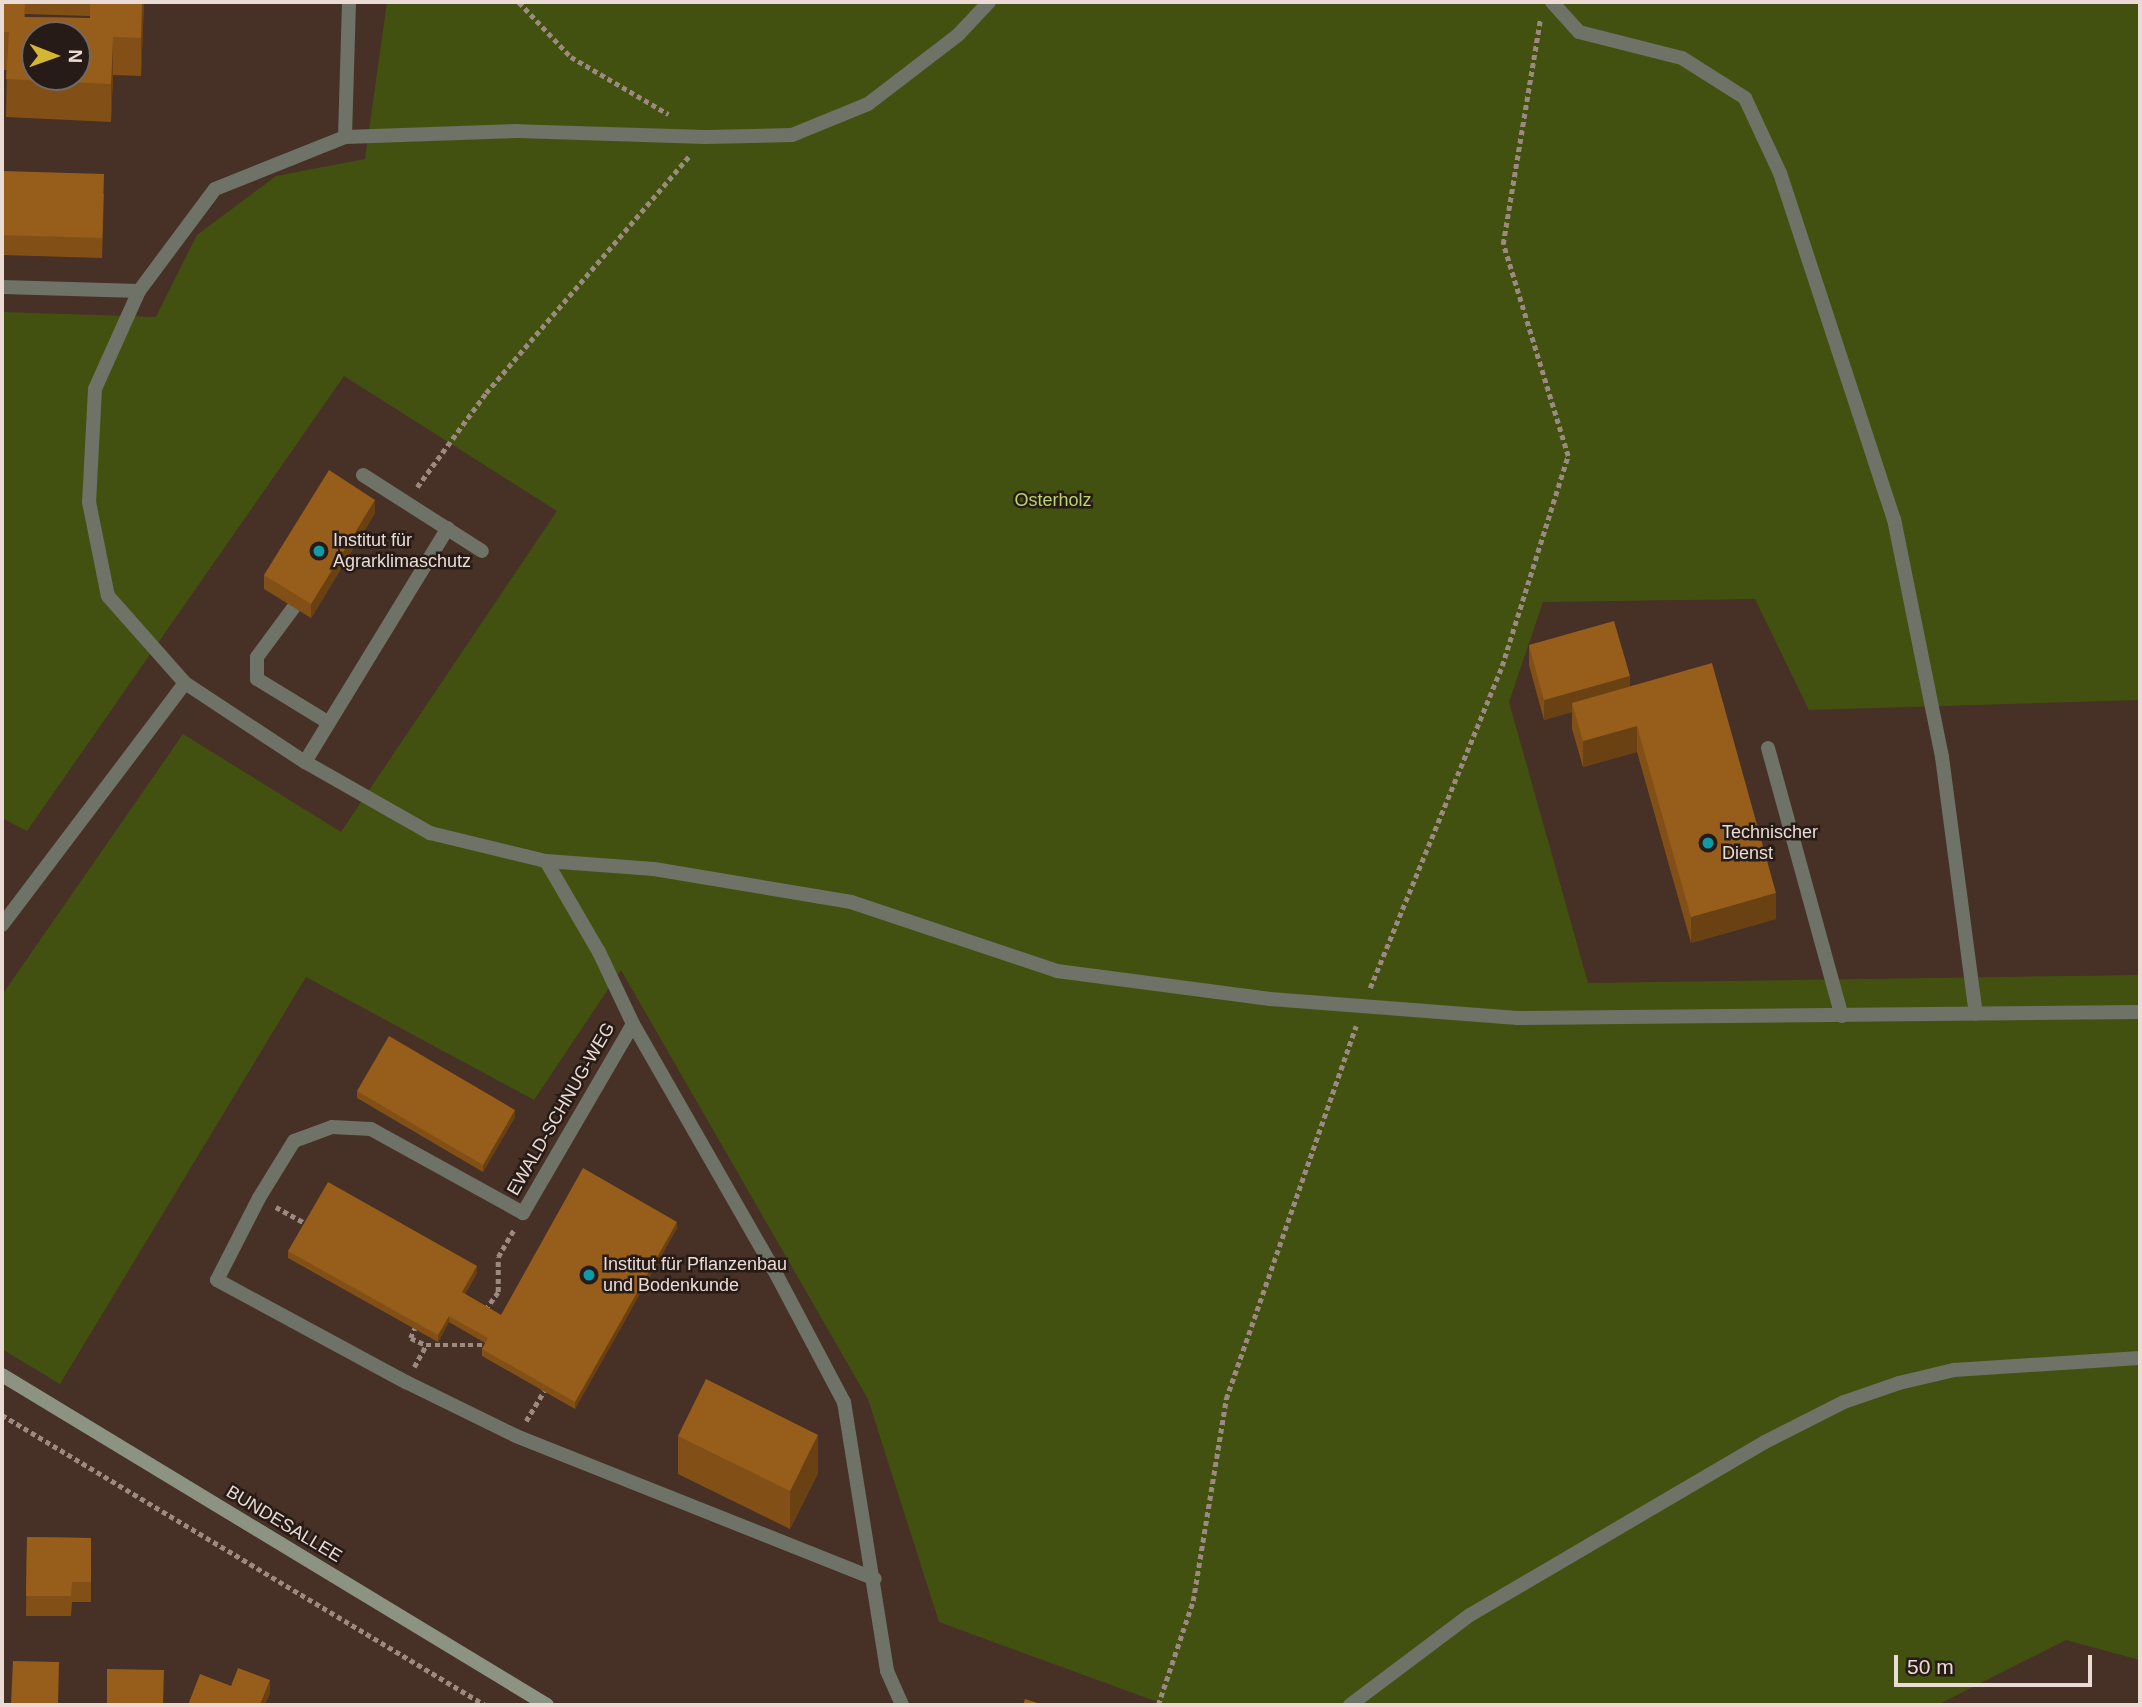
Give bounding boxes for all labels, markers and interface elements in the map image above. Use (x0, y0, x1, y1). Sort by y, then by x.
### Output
north arrow (21, 21, 91, 91)
text: N (65, 49, 86, 63)
park label: Osterholz (1014, 489, 1092, 511)
place label: Institut für Agrarklimaschutz (333, 530, 471, 572)
marker: Institut für Agrarklimaschutz (311, 543, 327, 559)
place label: Technischer Dienst (1722, 822, 1818, 864)
marker: Technischer Dienst (1700, 835, 1716, 851)
street label: EWALD-SCHNUG-WEG (503, 1019, 619, 1199)
place label: Institut für Pflanzenbau und Bodenkunde (603, 1254, 787, 1296)
marker: Institut für Pflanzenbau und Bodenkunde (581, 1267, 597, 1283)
street label: BUNDESALLEE (222, 1481, 346, 1567)
scale bar (1897, 1640, 2095, 1684)
text: 50 m (1907, 1655, 1954, 1678)

